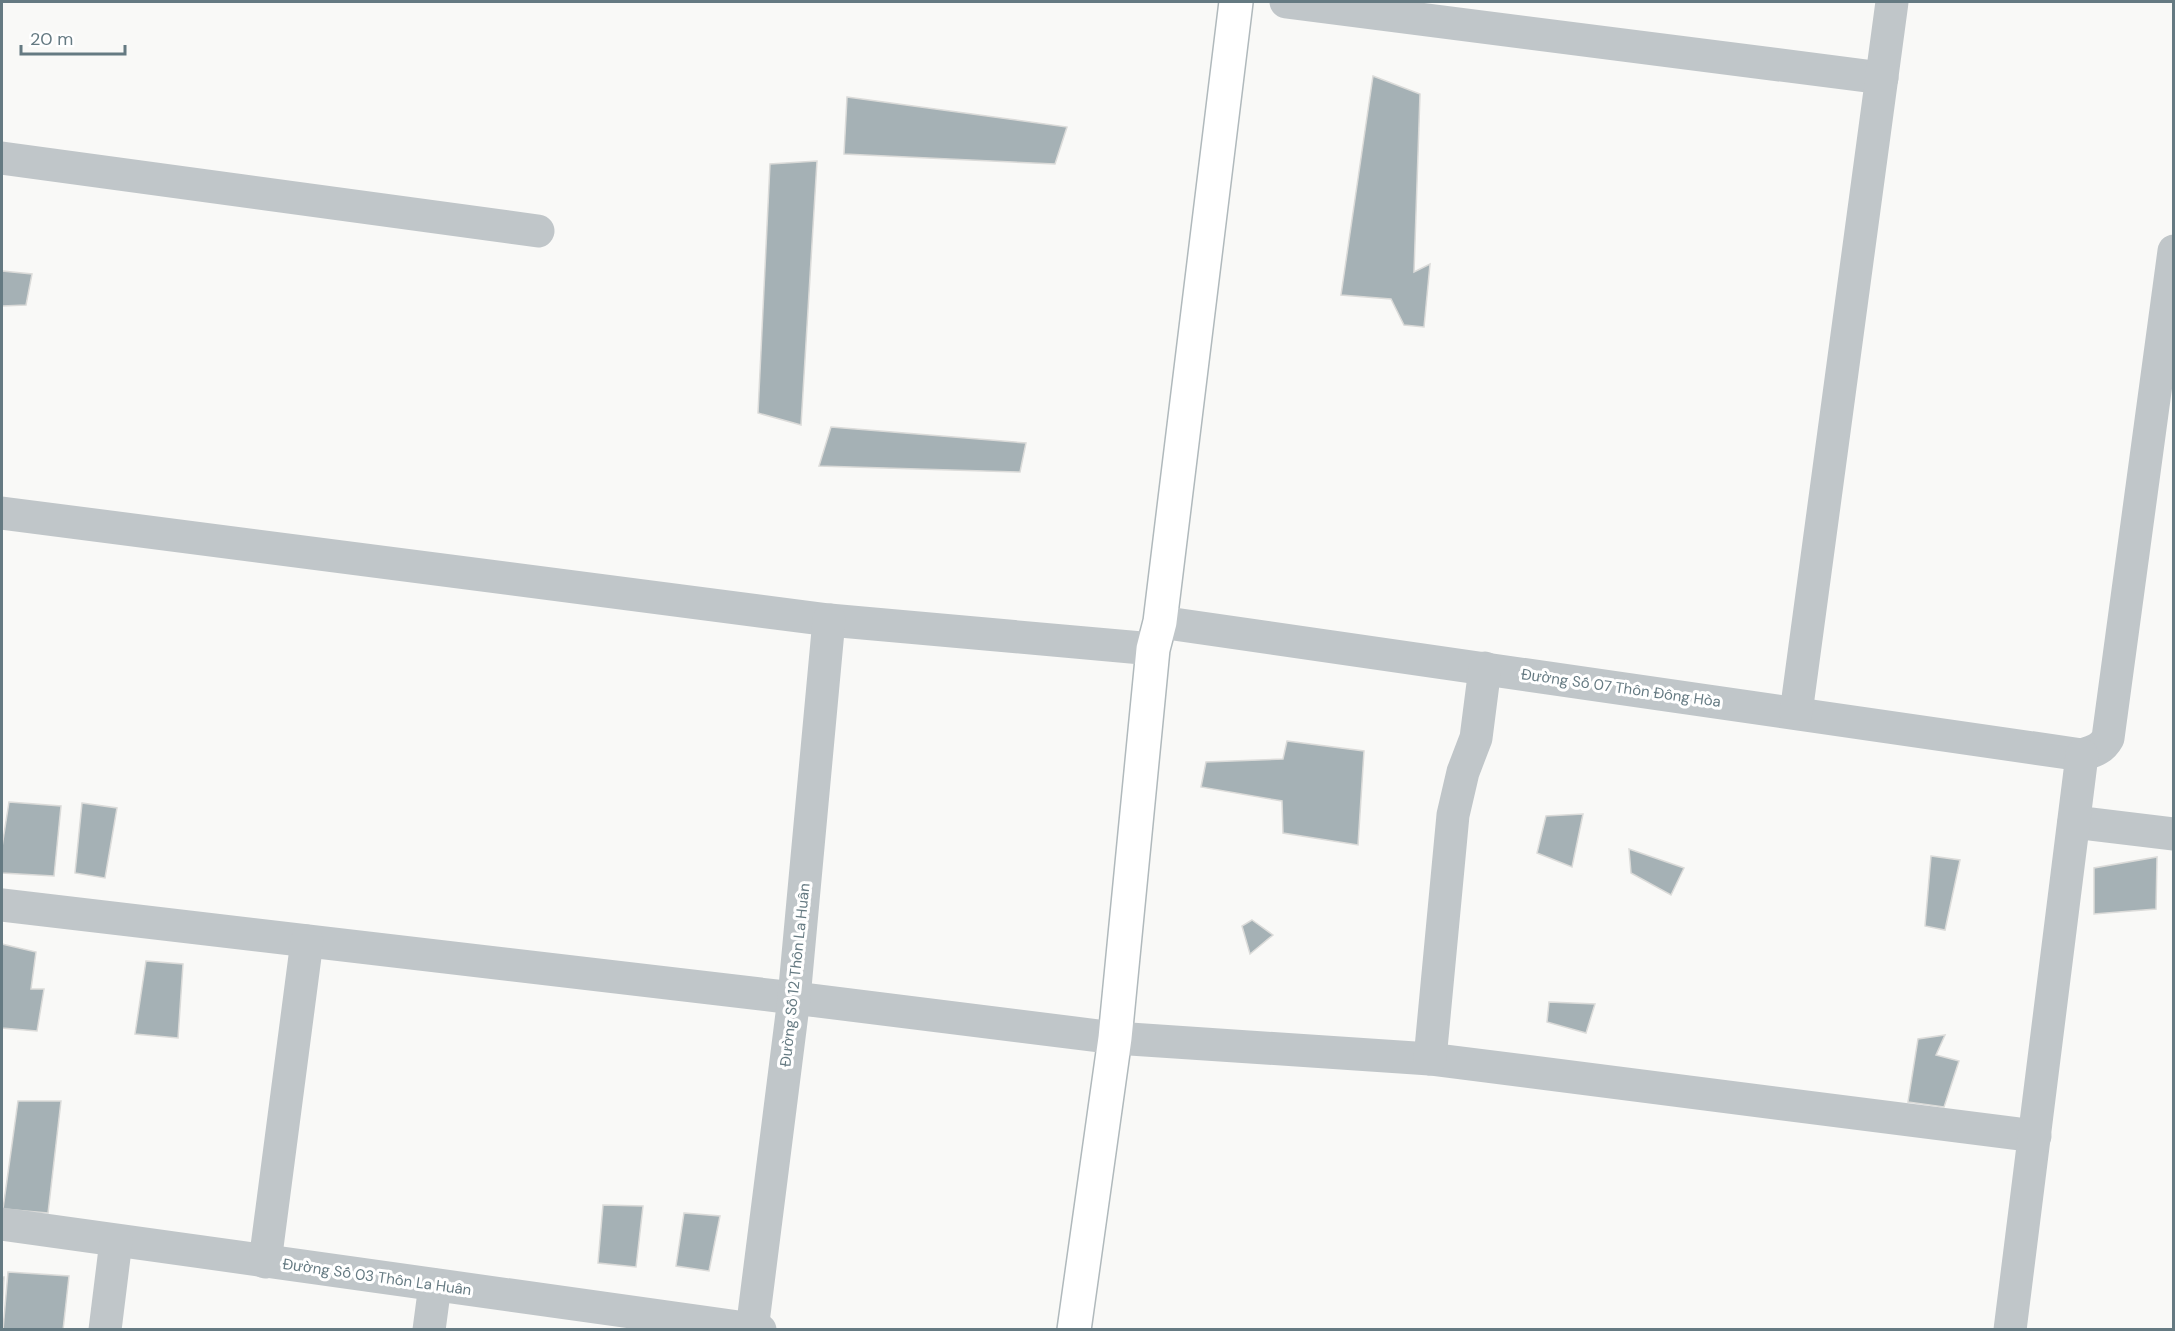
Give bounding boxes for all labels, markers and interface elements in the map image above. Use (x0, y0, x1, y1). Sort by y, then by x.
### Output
scale bar (21, 18, 124, 56)
text: 20 m (30, 27, 73, 51)
street label: Đường Số 07 Thôn Đông Hòa (1520, 664, 1722, 712)
street label: Đường Số 12 Thôn La Huân (775, 882, 815, 1068)
street label: Đường Số 03 Thôn La Huân (281, 1254, 473, 1300)

